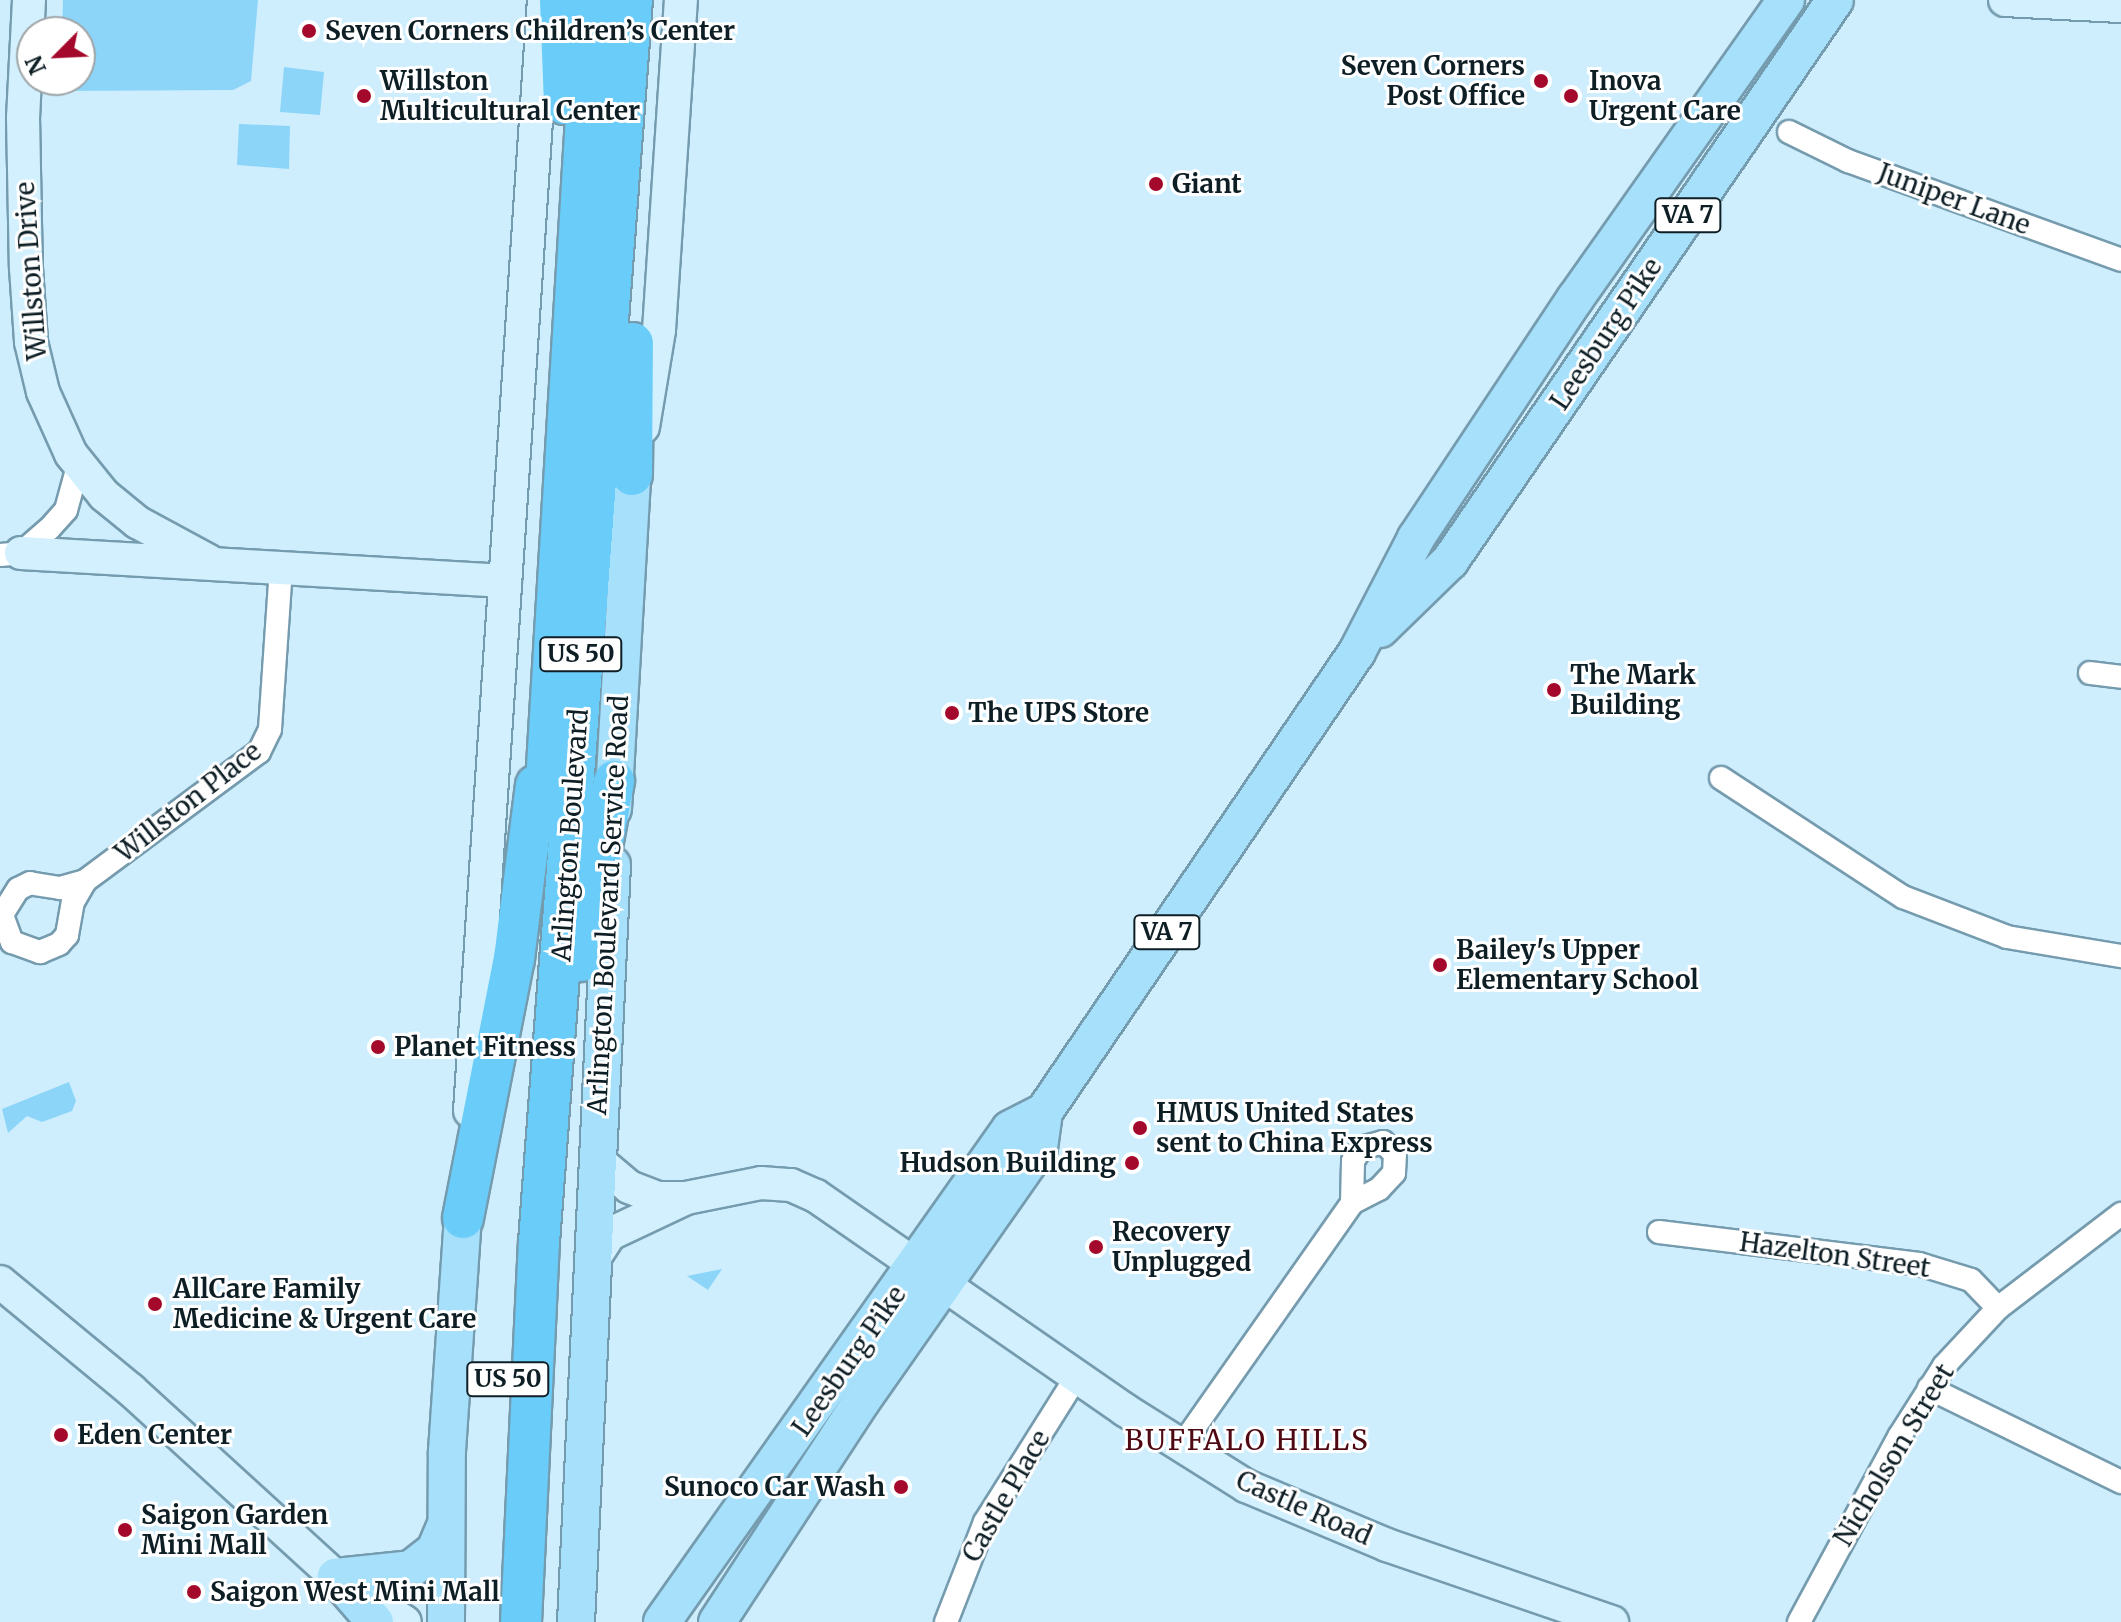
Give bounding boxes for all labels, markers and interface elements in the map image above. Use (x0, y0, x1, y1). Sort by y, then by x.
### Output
place label: Seven Corners Children’s Center (325, 15, 735, 47)
north arrow (16, 16, 96, 96)
marker: Seven Corners Children’s Center (300, 22, 318, 40)
place label: Seven Corners Post Office (1341, 50, 1525, 112)
text: N (20, 51, 52, 79)
place label: Willston Multicultural Center (380, 65, 640, 126)
place label: Inova Urgent Care (1589, 65, 1741, 126)
marker: Seven Corners Post Office (1532, 72, 1550, 90)
marker: Inova Urgent Care (1560, 85, 1582, 107)
marker: Willston Multicultural Center (355, 87, 373, 105)
street label: Juniper Lane (1874, 157, 2034, 241)
place label: Giant (1172, 168, 1242, 200)
marker: Giant (1147, 175, 1165, 193)
street label: Willston Drive (9, 181, 53, 361)
road number: VA 7 (1654, 195, 1722, 235)
street label: Leesburg Pike (1544, 252, 1668, 416)
road number: US 50 (539, 634, 623, 674)
place label: The Mark Building (1570, 659, 1696, 720)
marker: The Mark Building (1545, 681, 1563, 699)
street label: Arlington Boulevard Service Road (581, 694, 635, 1116)
place label: The UPS Store (968, 697, 1149, 729)
marker: The UPS Store (943, 704, 961, 722)
street label: Arlington Boulevard (546, 708, 594, 962)
street label: Willston Place (109, 735, 267, 869)
road number: VA 7 (1133, 912, 1201, 952)
place label: Bailey's Upper Elementary School (1456, 934, 1699, 996)
marker: Bailey's Upper Elementary School (1431, 956, 1449, 974)
place label: Planet Fitness (394, 1031, 576, 1063)
marker: Planet Fitness (369, 1038, 387, 1056)
place label: HMUS United States sent to China Express (1156, 1097, 1433, 1158)
marker: HMUS United States sent to China Express (1131, 1119, 1149, 1137)
place label: Hudson Building (899, 1147, 1116, 1179)
marker: Hudson Building (1123, 1154, 1141, 1172)
place label: Recovery Unplugged (1112, 1216, 1251, 1278)
street label: Hazelton Street (1738, 1226, 1932, 1284)
marker: Recovery Unplugged (1087, 1238, 1105, 1256)
place label: AllCare Family Medicine & Urgent Care (173, 1273, 476, 1334)
street label: Leesburg Pike (786, 1280, 912, 1442)
marker: AllCare Family Medicine & Urgent Care (144, 1293, 166, 1315)
street label: Nicholson Street (1827, 1358, 1961, 1552)
road number: US 50 (466, 1359, 550, 1399)
place label: Eden Center (77, 1419, 232, 1451)
district label: BUFFALO HILLS (1124, 1423, 1370, 1457)
street label: Castle Place (956, 1425, 1056, 1567)
marker: Eden Center (52, 1426, 70, 1444)
street label: Castle Road (1231, 1464, 1377, 1552)
place label: Sunoco Car Wash (664, 1471, 885, 1503)
marker: Sunoco Car Wash (892, 1478, 910, 1496)
place label: Saigon Garden Mini Mall (141, 1499, 328, 1560)
marker: Saigon Garden Mini Mall (116, 1521, 134, 1539)
place label: Saigon West Mini Mall (210, 1576, 500, 1608)
marker: Saigon West Mini Mall (185, 1583, 203, 1601)

